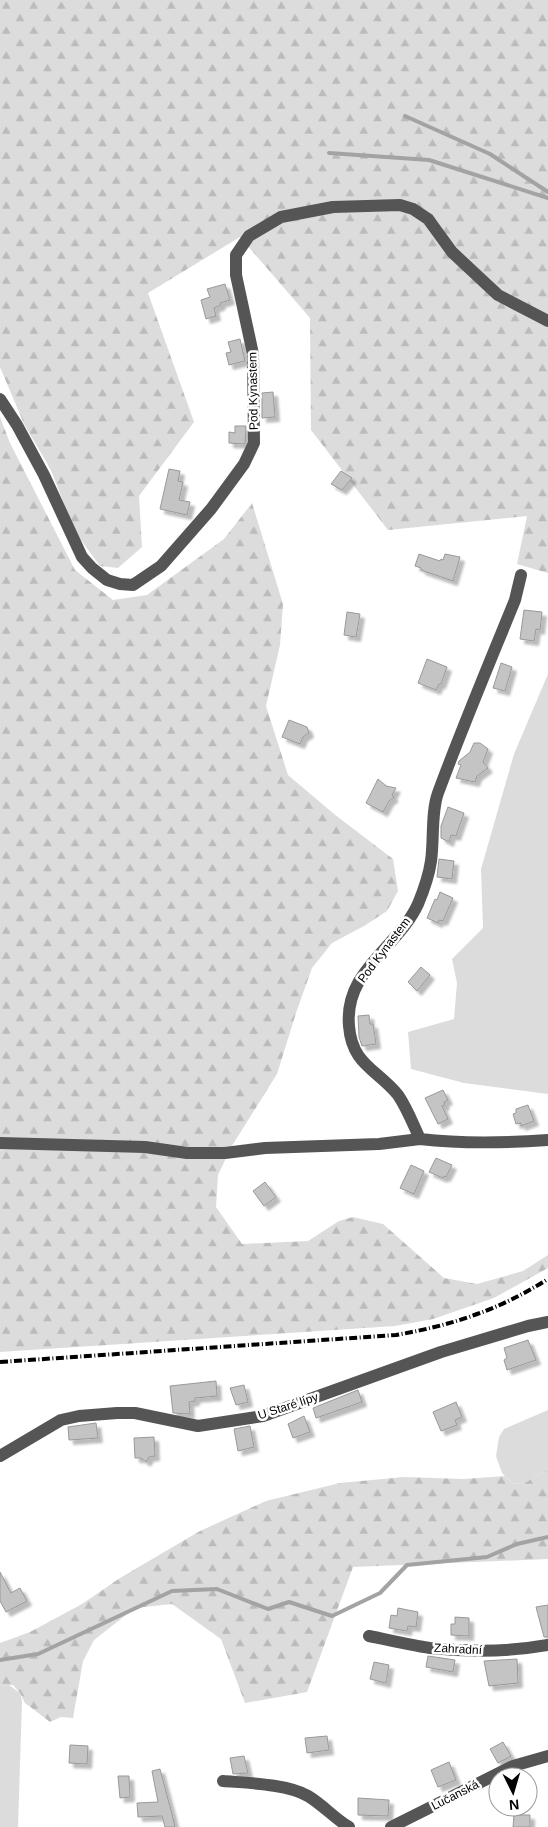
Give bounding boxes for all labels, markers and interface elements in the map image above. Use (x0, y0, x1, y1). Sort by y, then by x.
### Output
street label: Pod Kynastem (245, 352, 261, 430)
street label: Pod Kynastem (355, 915, 413, 985)
street label: U Staré lípy (256, 1390, 320, 1422)
street label: Zahradní (434, 1641, 483, 1657)
north arrow (488, 1767, 538, 1817)
street label: Lučanská (429, 1777, 481, 1813)
text: N (508, 1797, 520, 1813)

